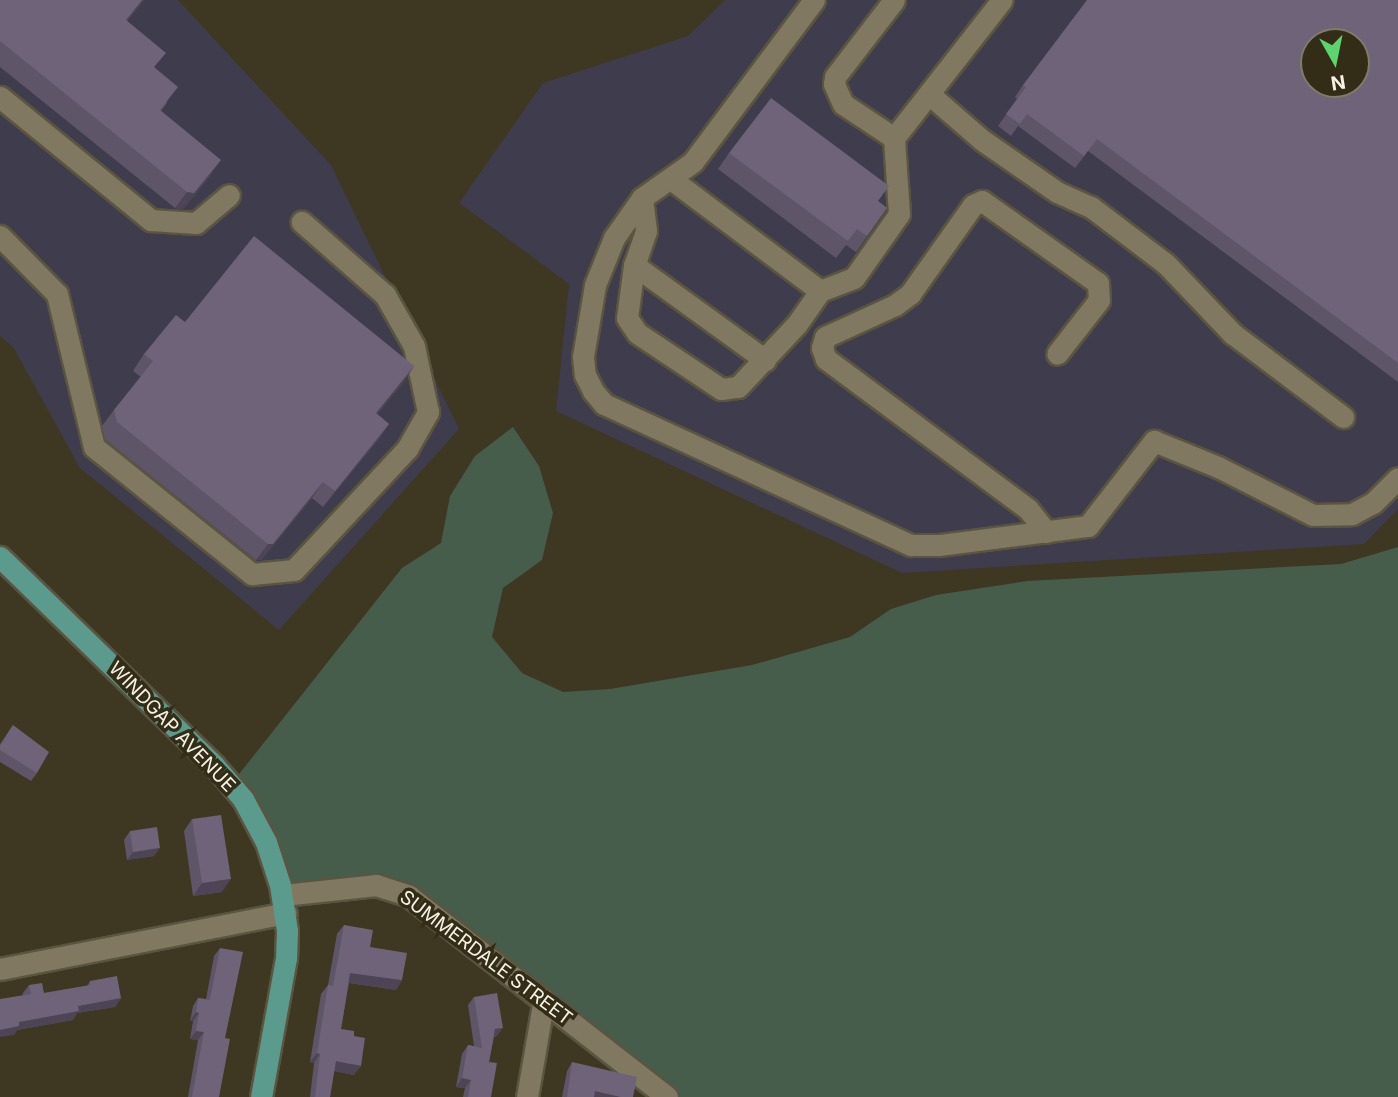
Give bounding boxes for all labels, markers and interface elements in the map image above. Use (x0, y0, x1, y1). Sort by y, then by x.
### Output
north arrow (1300, 28, 1370, 98)
text: N (1329, 70, 1347, 95)
street label: WINDGAP AVENUE (104, 657, 240, 797)
street label: SUMMERDALE STREET (395, 886, 577, 1030)

